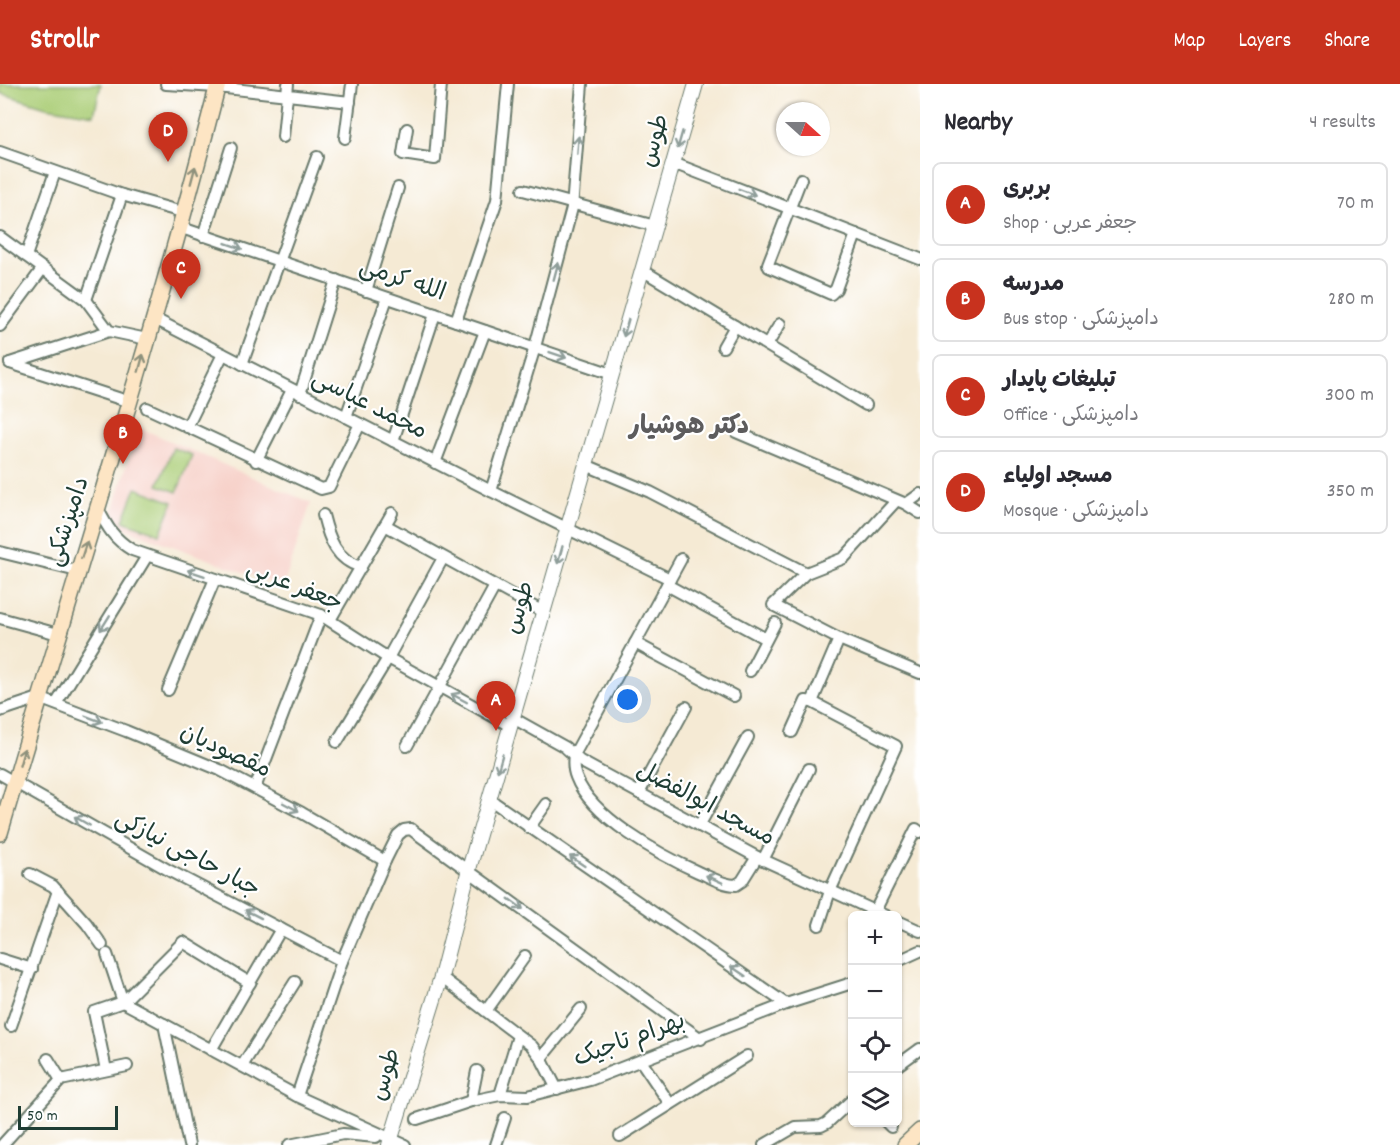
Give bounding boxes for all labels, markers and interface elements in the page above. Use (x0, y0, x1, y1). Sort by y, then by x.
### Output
text: Strollr (30, 22, 99, 62)
text: Map (1174, 27, 1205, 57)
text: Layers (1238, 27, 1291, 57)
text: Share (1324, 27, 1370, 57)
north arrow (776, 102, 830, 156)
text: Nearby (944, 105, 1012, 142)
text: 4 results (1309, 109, 1376, 137)
street label: طوس (632, 111, 680, 171)
pin: D (148, 112, 188, 162)
one-way arrow (674, 130, 685, 149)
one-way arrow (572, 136, 583, 156)
one-way arrow (187, 166, 199, 185)
text: بربری (1003, 174, 1051, 205)
one-way arrow (738, 187, 756, 198)
text: A (960, 190, 971, 218)
text: 70 m (1337, 190, 1374, 218)
text: Shop · جعفر عربی (1003, 210, 1137, 238)
one-way arrow (224, 241, 243, 252)
pin: C (162, 250, 201, 299)
street label: الله کرمی (354, 250, 450, 312)
one-way arrow (550, 262, 562, 281)
text: مدرسه (1003, 270, 1064, 301)
text: B (961, 286, 970, 314)
text: 280 m (1328, 286, 1374, 314)
text: Bus stop · دامپزشکی (1003, 306, 1159, 334)
one-way arrow (620, 318, 631, 337)
one-way arrow (548, 351, 567, 362)
one-way arrow (135, 354, 147, 373)
street label: محمد عباسی (305, 362, 433, 450)
text: تبلیغات پایدار (1003, 366, 1116, 397)
text: C (961, 382, 970, 410)
text: 300 m (1325, 382, 1374, 410)
text: Office · دامپزشکی (1003, 402, 1139, 430)
district label: دکتر هوشیار (627, 409, 749, 446)
pin: B (104, 414, 142, 464)
text: مسجد اولیاء (1003, 462, 1113, 493)
street label: دامپزشکی (39, 473, 99, 571)
text: D (960, 478, 971, 506)
text: 350 m (1327, 478, 1374, 506)
text: Mosque · دامپزشکی (1003, 498, 1149, 526)
one-way arrow (79, 541, 90, 560)
one-way arrow (554, 545, 565, 564)
street label: جعفر عربی (241, 552, 347, 622)
one-way arrow (187, 566, 206, 577)
street label: طوس (497, 578, 545, 638)
one-way arrow (99, 614, 111, 631)
pin: A (476, 682, 516, 731)
your location (613, 685, 642, 714)
one-way arrow (451, 692, 468, 704)
one-way arrow (84, 714, 103, 725)
street label: مقصودیان (174, 716, 276, 788)
one-way arrow (17, 748, 28, 767)
one-way arrow (494, 753, 505, 772)
street label: مسجد ابوالفضل (630, 754, 780, 856)
street label: جبار حاجی نیازکی (108, 802, 266, 908)
one-way arrow (281, 802, 299, 813)
one-way arrow (73, 815, 91, 826)
one-way arrow (569, 855, 586, 867)
one-way arrow (706, 873, 724, 884)
one-way arrow (508, 898, 524, 910)
one-way arrow (244, 908, 262, 920)
map controls (848, 911, 902, 1127)
button: + (848, 911, 902, 965)
one-way arrow (730, 965, 747, 977)
button: − (848, 965, 902, 1019)
street label: بهرام تاجیک (569, 1005, 691, 1077)
button: locate (848, 1019, 902, 1073)
street label: طوس (363, 1044, 411, 1106)
button: layers (848, 1073, 902, 1127)
scale bar (18, 1103, 118, 1130)
text: 50 m (27, 1105, 58, 1128)

